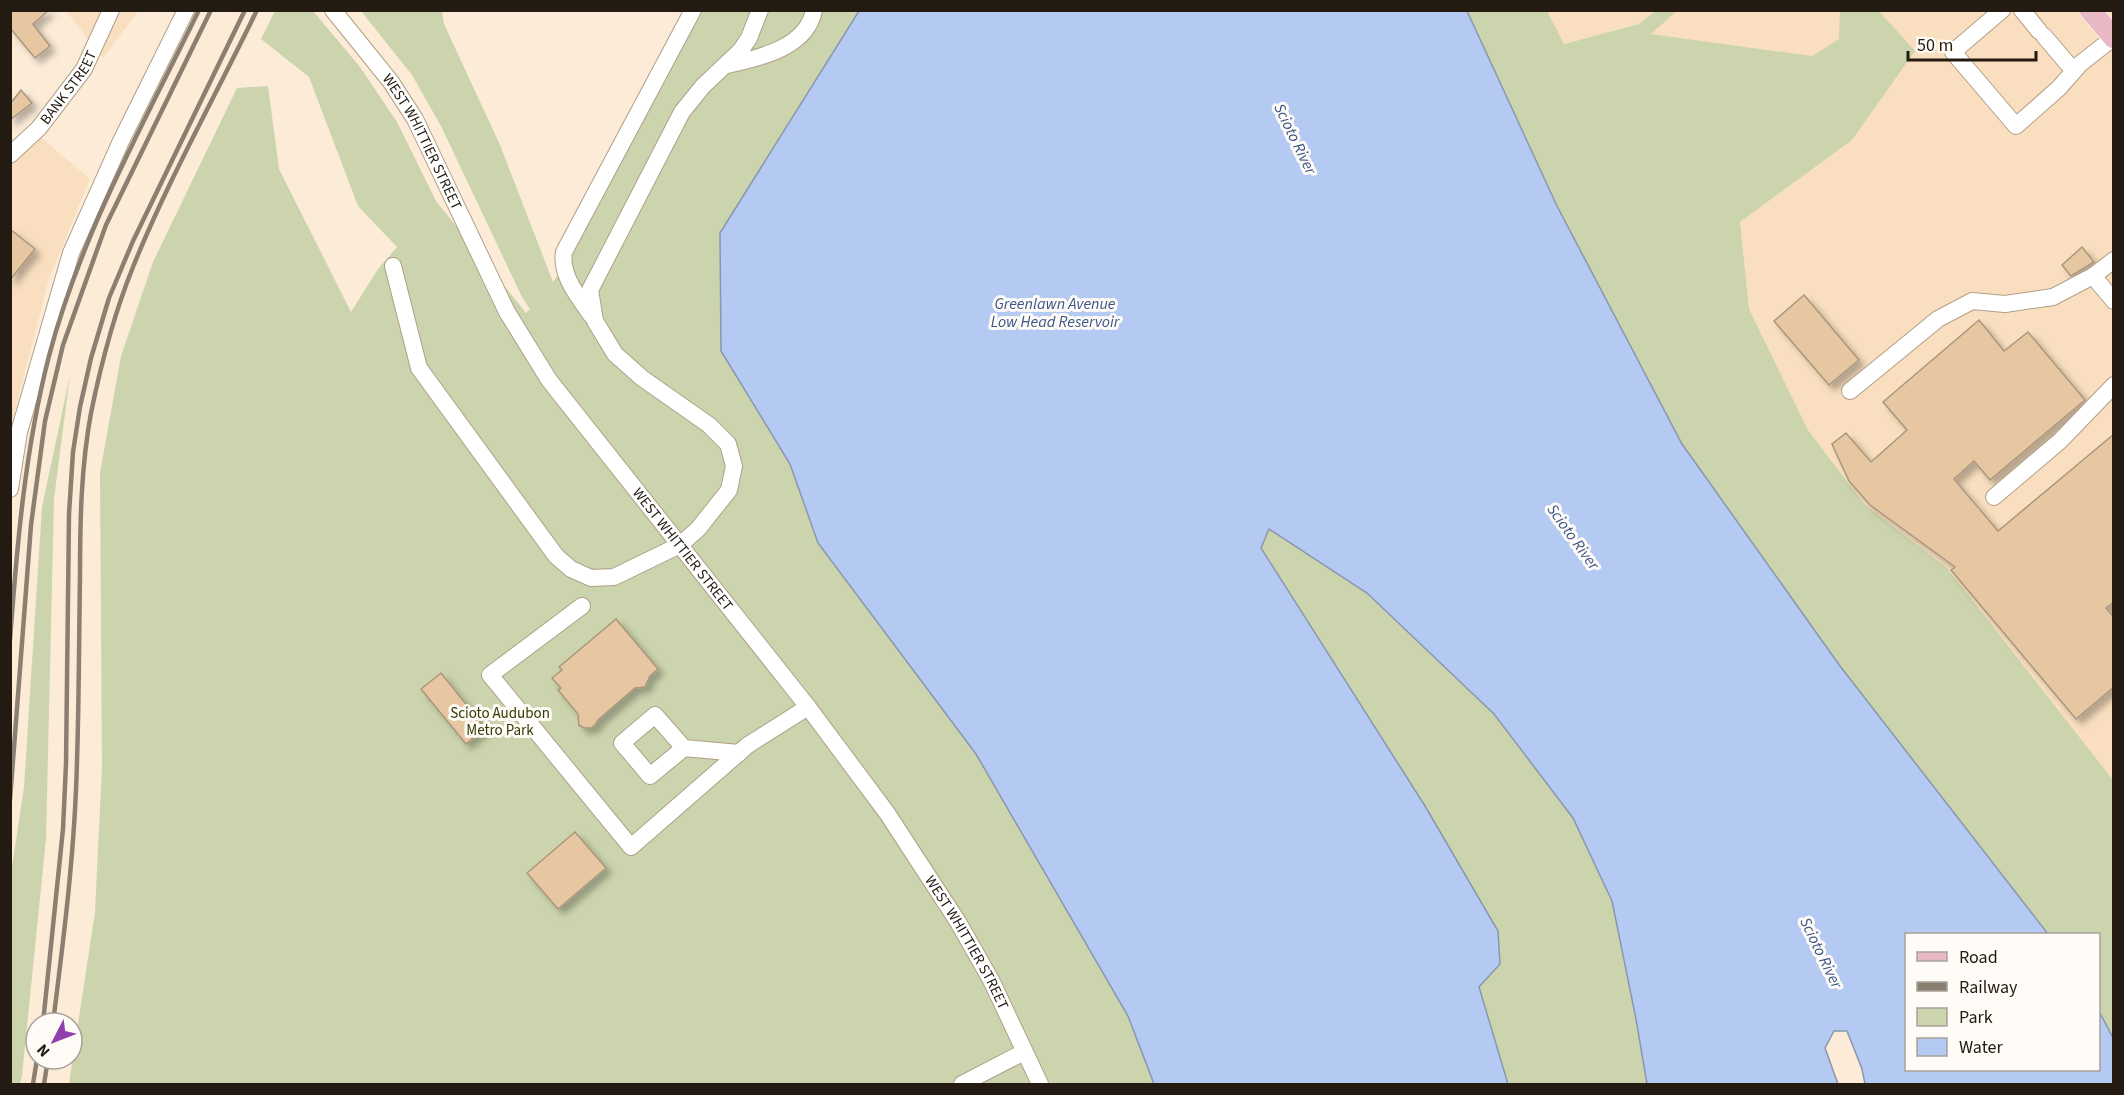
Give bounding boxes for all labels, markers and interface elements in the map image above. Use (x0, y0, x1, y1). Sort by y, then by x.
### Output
scale bar (1908, 24, 2036, 62)
text: 50 m (1917, 33, 1953, 58)
street label: BANK STREET (35, 47, 102, 129)
street label: WEST WHITTIER STREET (378, 69, 467, 213)
water label: Scioto River (1268, 100, 1322, 180)
water label: Greenlawn Avenue Low Head Reservoir (991, 293, 1121, 333)
street label: WEST WHITTIER STREET (628, 483, 738, 615)
water label: Scioto River (1542, 500, 1605, 576)
park label: Scioto Audubon Metro Park (450, 703, 550, 741)
street label: WEST WHITTIER STREET (920, 871, 1014, 1013)
water label: Scioto River (1794, 914, 1848, 994)
legend (1905, 933, 2100, 1071)
text: Road (1959, 945, 1998, 970)
text: Railway (1959, 975, 2018, 1000)
text: Park (1959, 1005, 1993, 1030)
north arrow (24, 1011, 84, 1071)
text: Water (1959, 1035, 2003, 1060)
text: N (32, 1039, 55, 1062)

